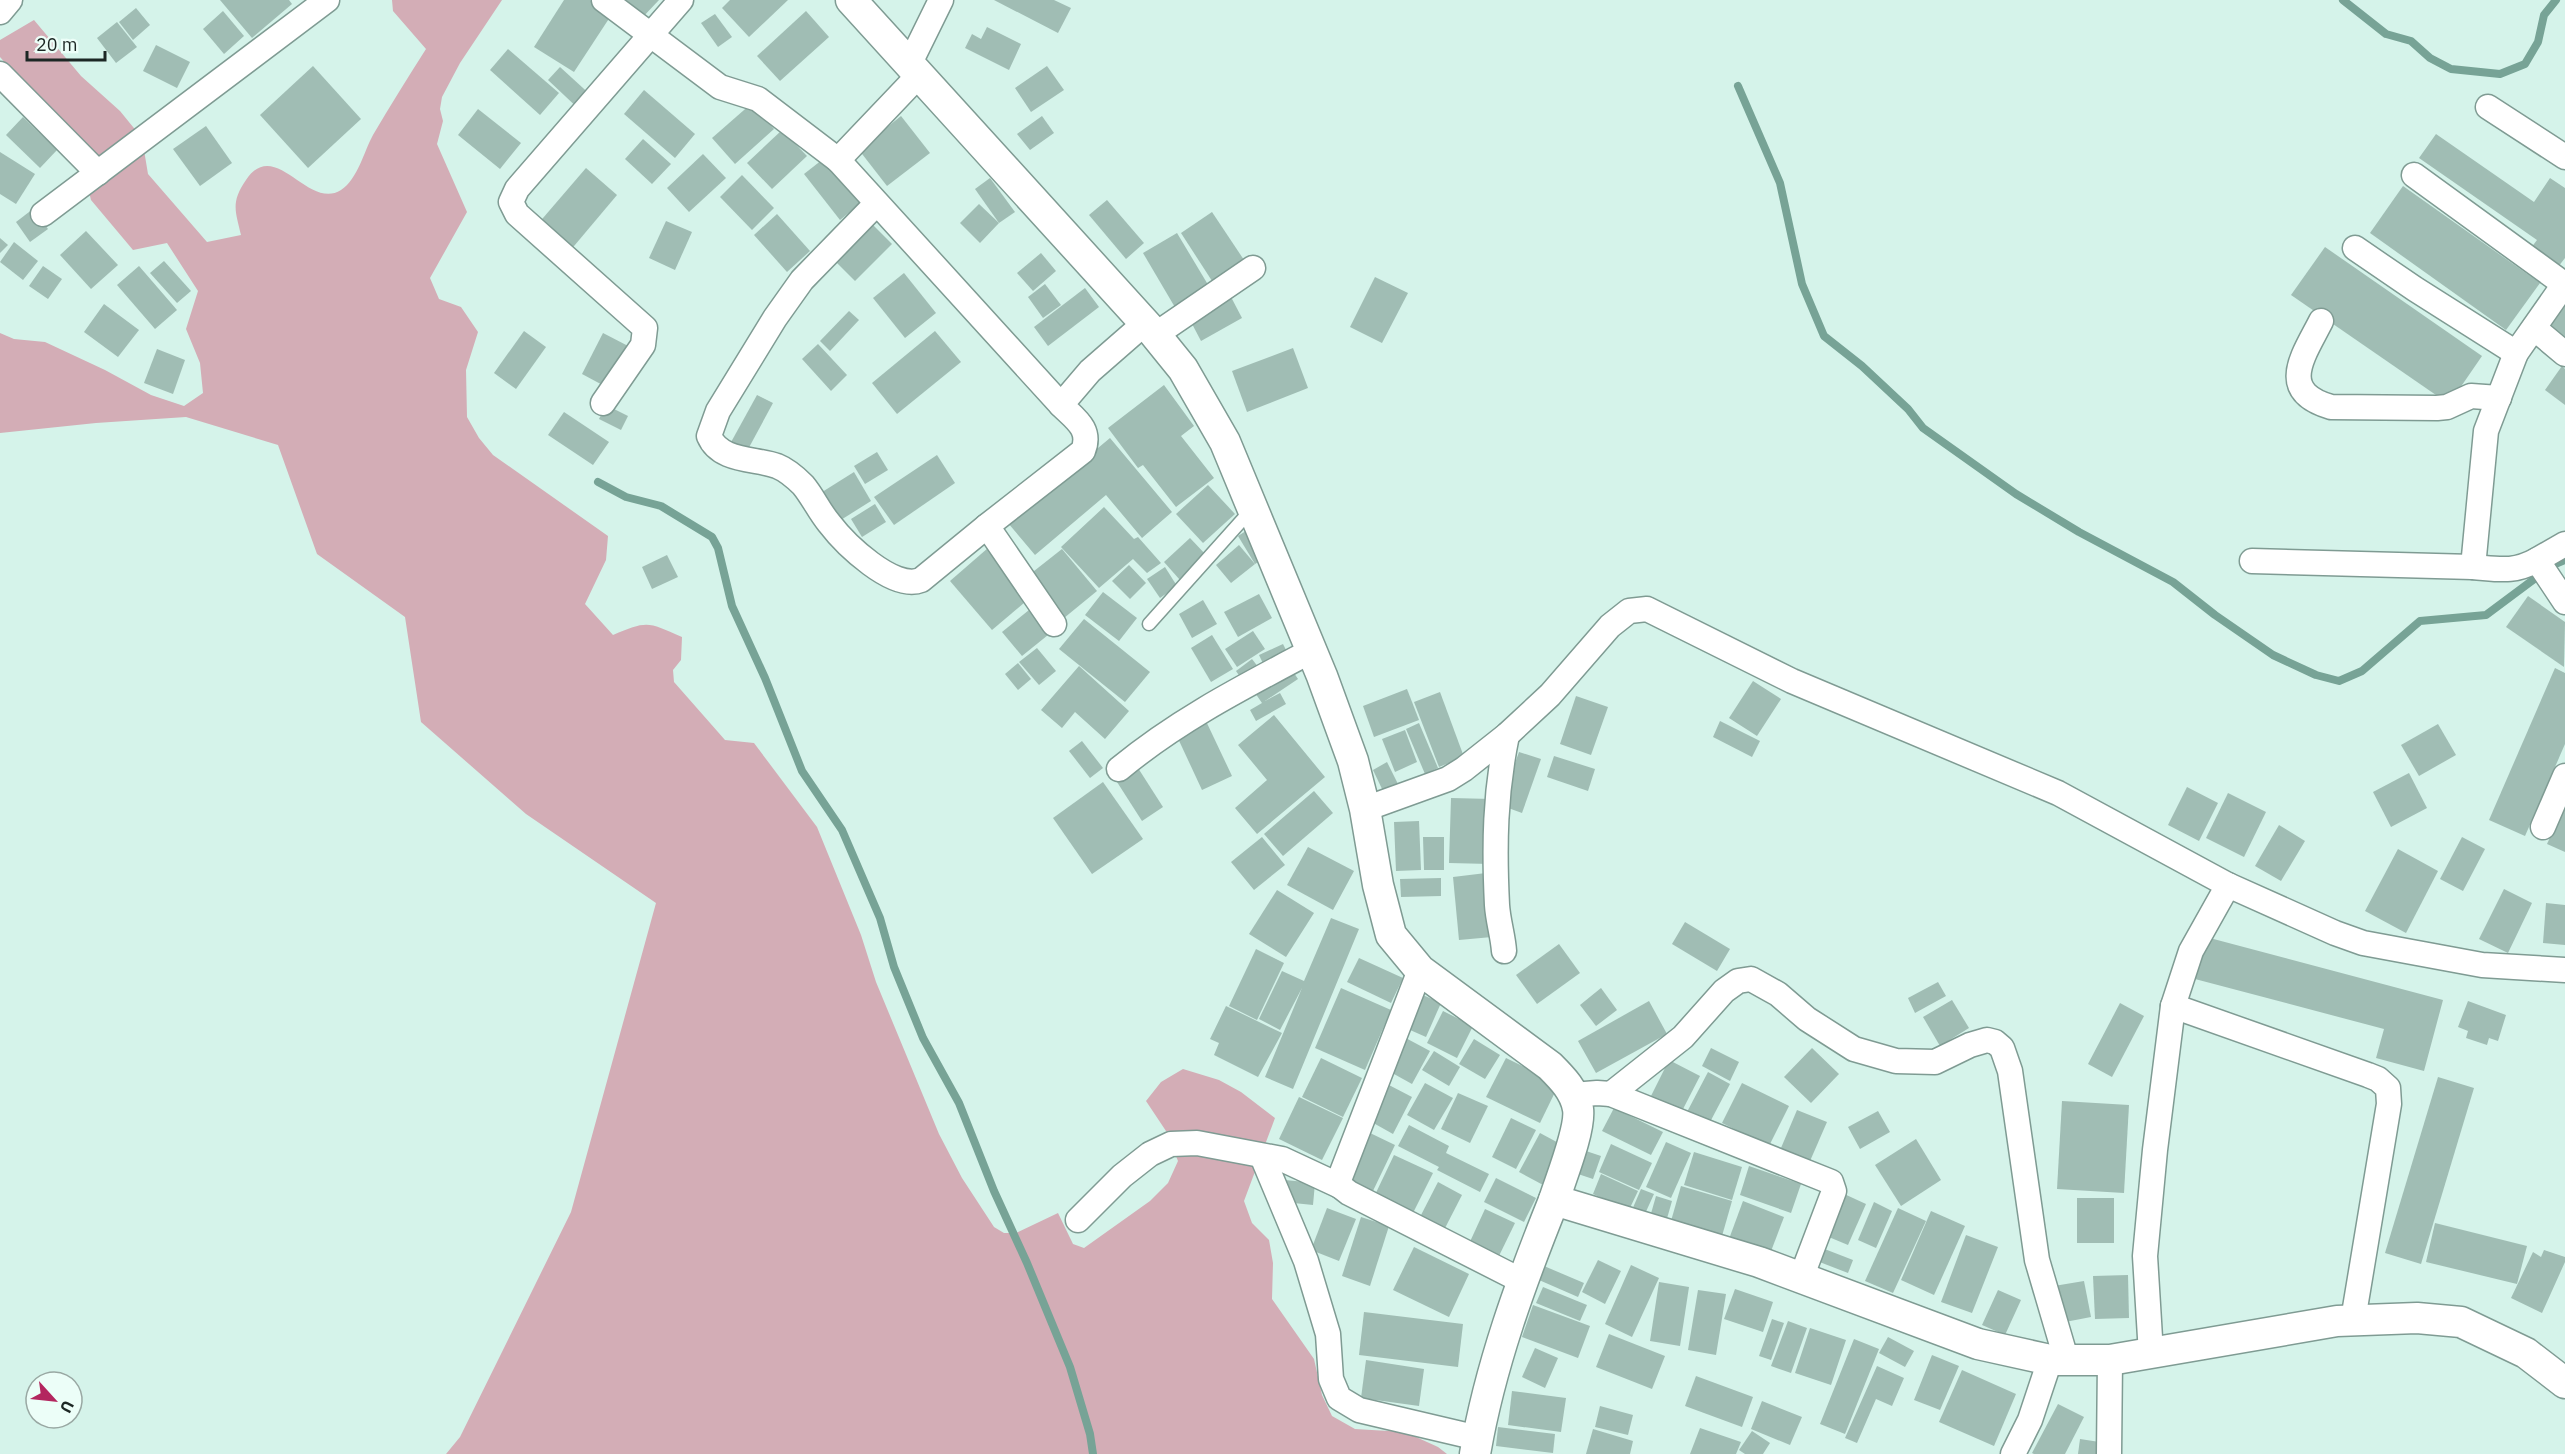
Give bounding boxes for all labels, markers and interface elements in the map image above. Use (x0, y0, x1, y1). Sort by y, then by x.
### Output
scale bar (27, 24, 105, 62)
text: 20 m (36, 33, 78, 56)
north arrow (24, 1370, 84, 1430)
text: U (56, 1397, 79, 1416)

